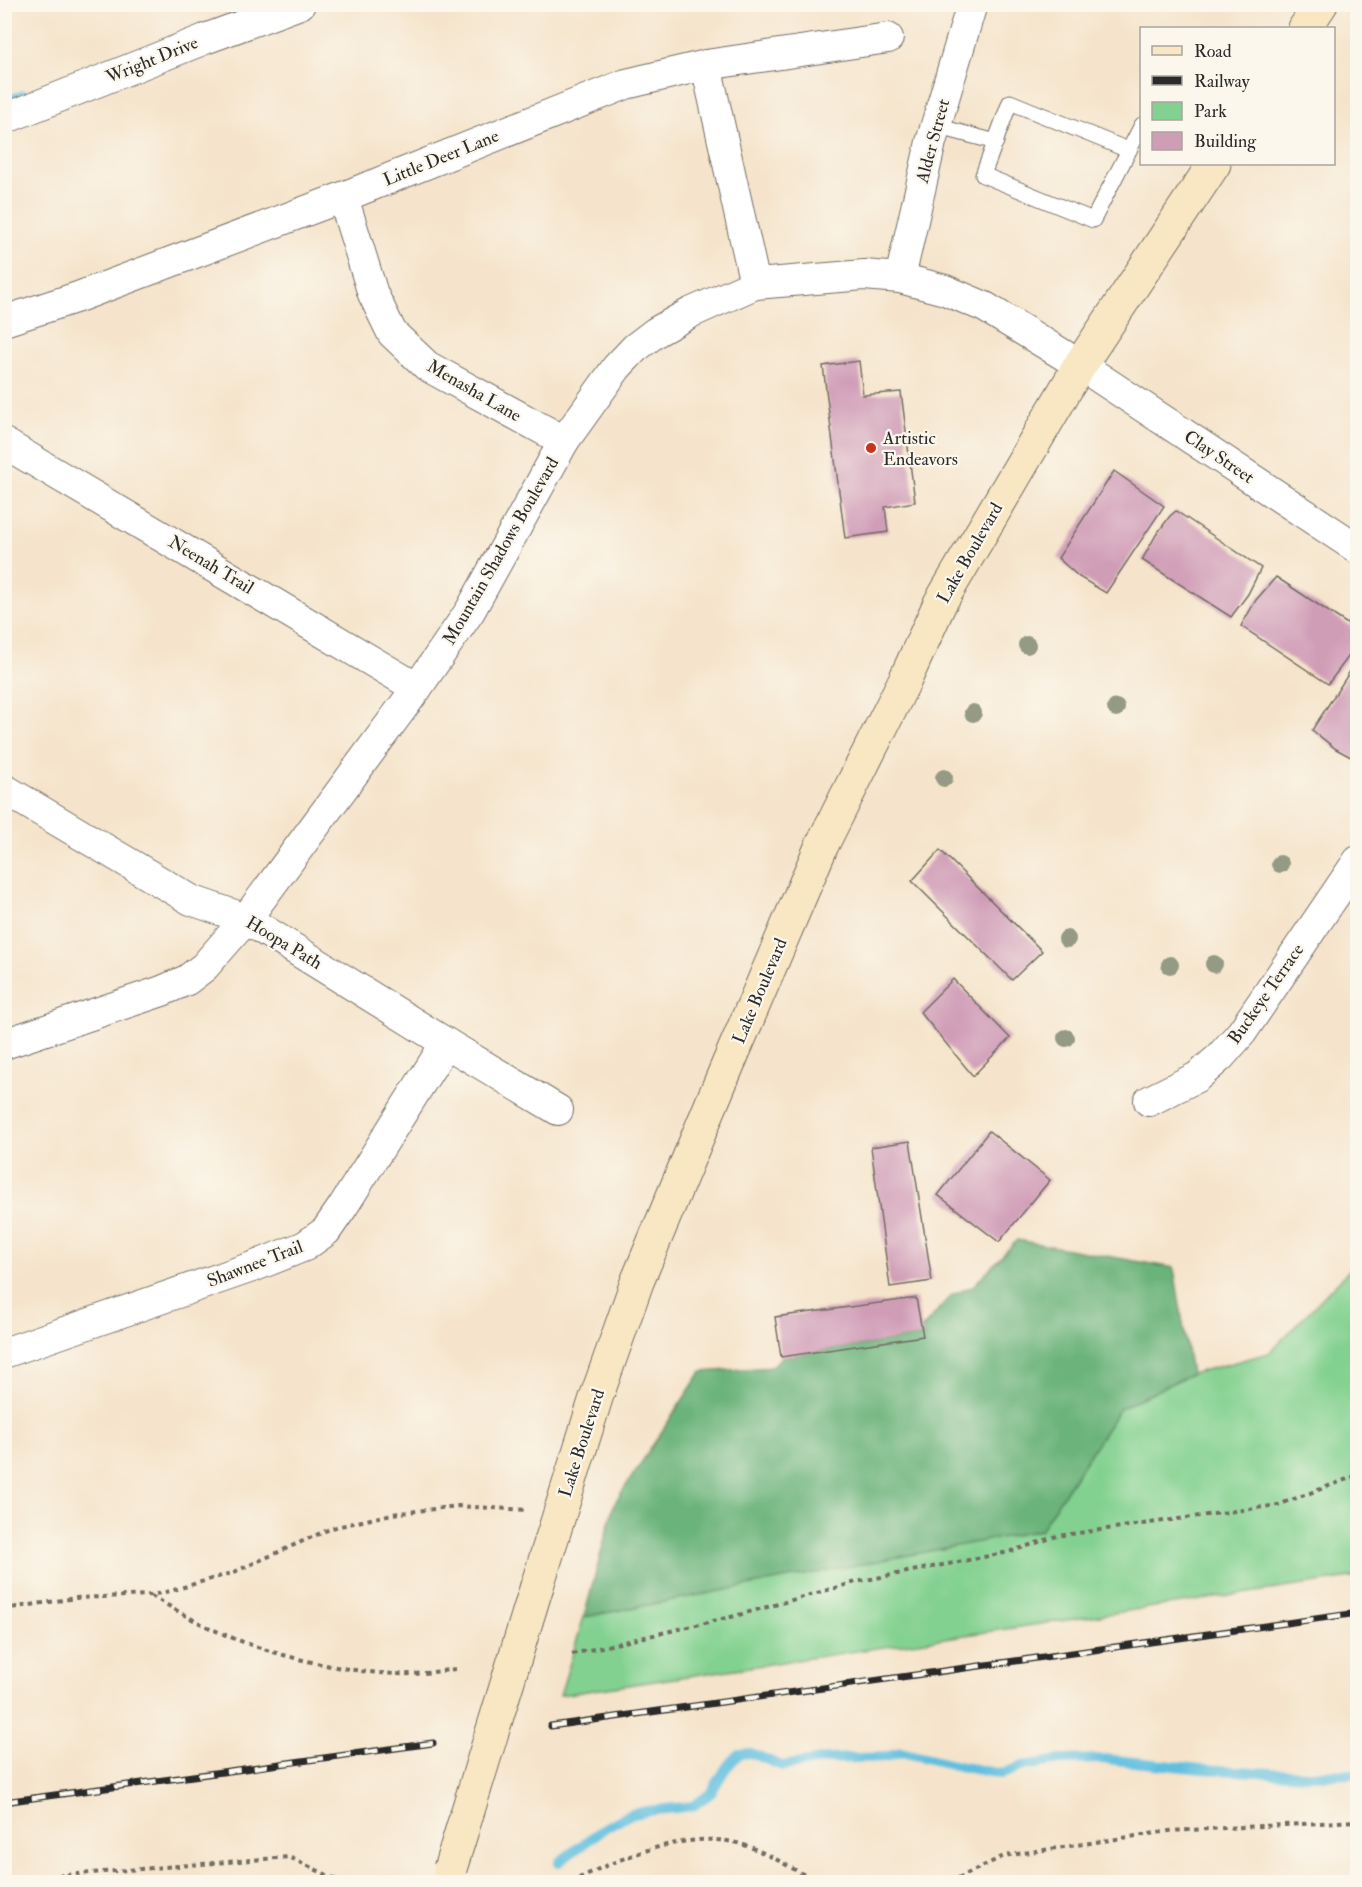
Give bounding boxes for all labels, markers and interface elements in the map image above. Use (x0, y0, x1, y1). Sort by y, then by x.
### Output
legend (1140, 27, 1335, 165)
street label: Wright Drive (102, 31, 202, 89)
text: Road (1194, 40, 1232, 63)
text: Railway (1194, 70, 1251, 93)
street label: Alder Street (910, 96, 955, 187)
text: Park (1194, 100, 1227, 123)
street label: Little Deer Lane (380, 124, 503, 192)
text: Building (1194, 130, 1257, 153)
street label: Menasha Lane (423, 355, 526, 428)
street label: Clay Street (1179, 425, 1259, 489)
place label: Artistic Endeavors (882, 427, 958, 471)
marker: Artistic Endeavors (864, 441, 878, 455)
street label: Mountain Shadows Boulevard (438, 453, 564, 649)
street label: Lake Boulevard (932, 498, 1008, 607)
street label: Neenah Trail (164, 531, 258, 600)
street label: Hoopa Path (242, 911, 327, 975)
street label: Lake Boulevard (727, 935, 793, 1047)
street label: Buckeye Terrace (1223, 939, 1309, 1049)
street label: Shawnee Trail (204, 1235, 307, 1293)
street label: Lake Boulevard (554, 1386, 610, 1500)

